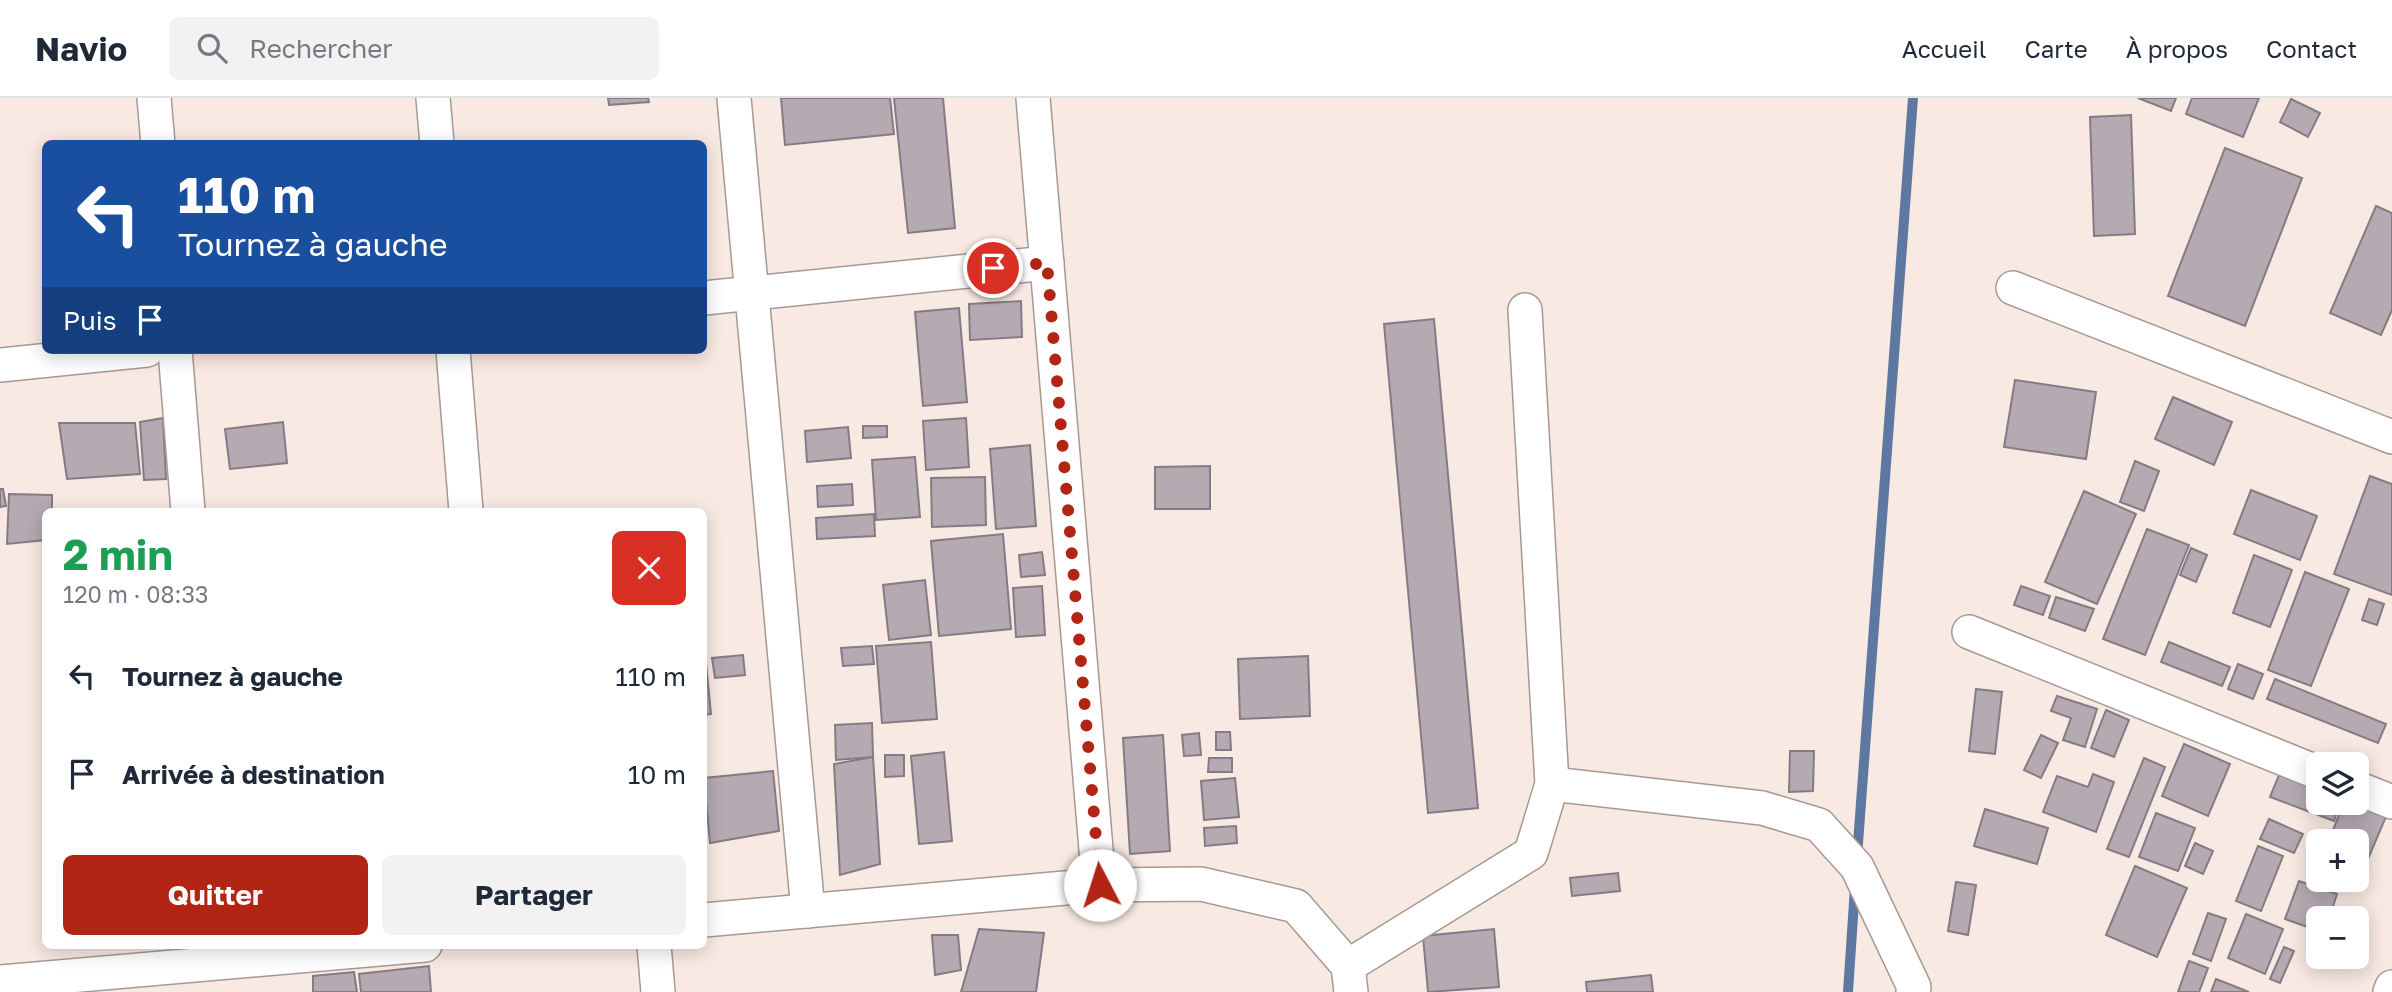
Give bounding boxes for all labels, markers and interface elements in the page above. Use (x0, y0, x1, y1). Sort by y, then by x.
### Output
search box (169, 17, 659, 80)
text: Navio (35, 29, 127, 68)
icon: search (193, 29, 231, 67)
text: Rechercher (249, 33, 392, 64)
text: Accueil (1902, 34, 1986, 63)
text: Carte (2024, 34, 2088, 63)
text: À propos (2126, 34, 2228, 63)
text: Contact (2266, 34, 2357, 63)
text: 110 m (178, 165, 315, 224)
icon: left (63, 168, 154, 259)
text: Tournez à gauche (178, 225, 447, 263)
pin (963, 238, 1023, 298)
icon: arrive (974, 249, 1012, 287)
icon: arrive (131, 301, 169, 339)
text: Puis (63, 305, 117, 336)
text: 2 min (63, 529, 173, 579)
button: close (612, 531, 686, 605)
text: 120 m · 08:33 (63, 580, 208, 608)
icon: left (63, 657, 101, 695)
text: Tournez à gauche (122, 661, 343, 692)
text: 110 m (615, 661, 686, 692)
map controls (2306, 752, 2369, 969)
button: layers (2306, 752, 2369, 815)
icon: arrive (63, 755, 101, 793)
text: Arrivée à destination (122, 759, 385, 790)
text: 10 m (628, 759, 686, 790)
button: + (2306, 829, 2369, 892)
position arrow (1063, 848, 1137, 922)
button: Quitter (63, 855, 368, 935)
button: Partager (382, 855, 686, 935)
button: − (2306, 906, 2369, 969)

